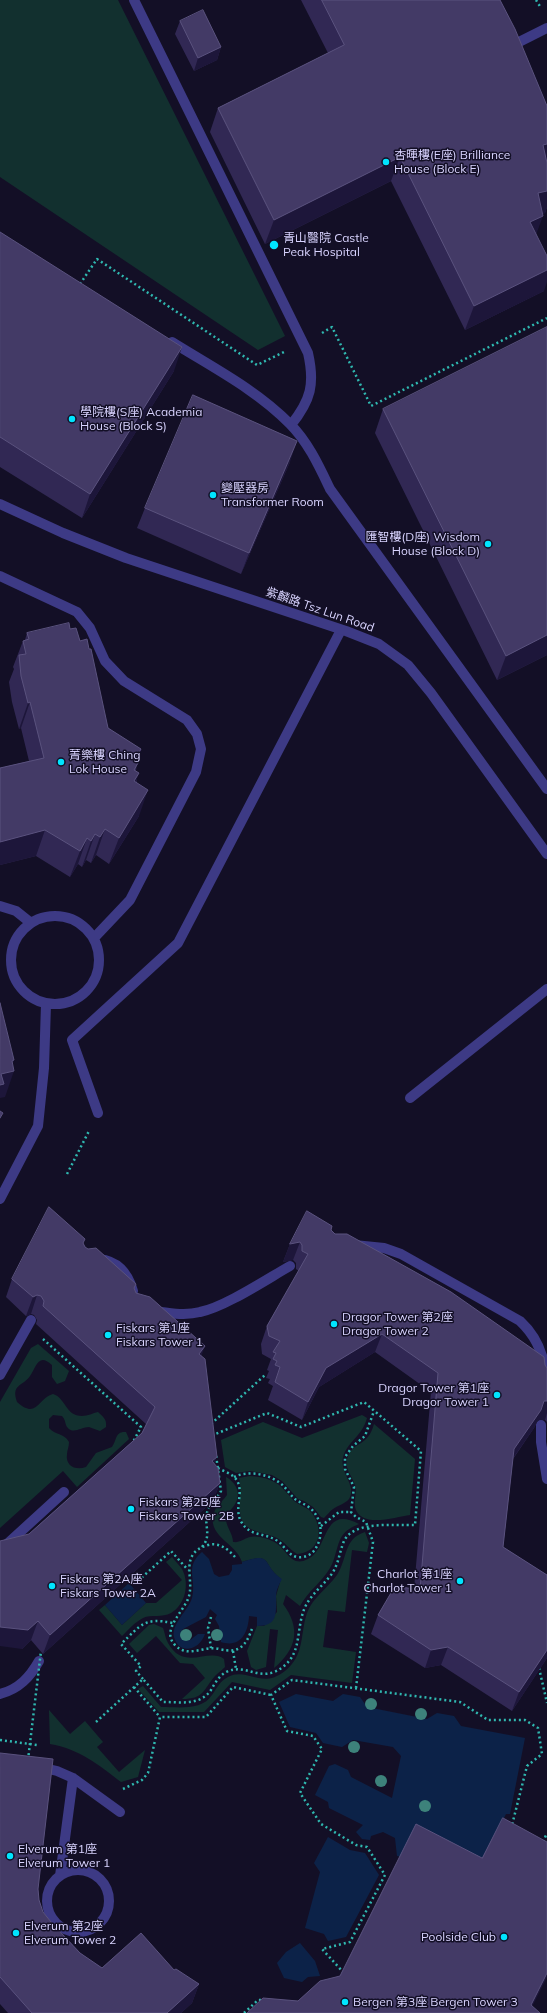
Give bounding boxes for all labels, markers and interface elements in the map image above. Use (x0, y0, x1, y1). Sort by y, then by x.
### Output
place label: 杏暉樓(E座) Brilliance House (Block E) (394, 148, 510, 176)
marker: 杏暉樓(E座) Brilliance House (Block E) (381, 157, 391, 167)
place label: 青山醫院 Castle Peak Hospital (283, 231, 369, 259)
marker: 青山醫院 Castle Peak Hospital (268, 239, 280, 251)
place label: 學院樓(S座) Academia House (Block S) (80, 405, 202, 433)
marker: 學院樓(S座) Academia House (Block S) (67, 414, 77, 424)
place label: 變壓器房 Transformer Room (221, 481, 324, 509)
marker: 變壓器房 Transformer Room (208, 490, 218, 500)
place label: 匯智樓(D座) Wisdom House (Block D) (366, 530, 480, 558)
marker: 匯智樓(D座) Wisdom House (Block D) (483, 539, 493, 549)
street label: 紫麟路 Tsz Lun Road (264, 585, 376, 635)
place label: 菁樂樓 Ching Lok House (69, 748, 140, 776)
marker: 菁樂樓 Ching Lok House (56, 757, 66, 767)
place label: Dragor Tower 第2座 Dragor Tower 2 (342, 1310, 453, 1338)
marker: Dragor Tower 第2座 Dragor Tower 2 (329, 1319, 339, 1329)
place label: Fiskars 第1座 Fiskars Tower 1 (116, 1321, 203, 1349)
marker: Fiskars 第1座 Fiskars Tower 1 (103, 1330, 113, 1340)
place label: Dragor Tower 第1座 Dragor Tower 1 (378, 1381, 489, 1409)
marker: Dragor Tower 第1座 Dragor Tower 1 (492, 1390, 502, 1400)
place label: Fiskars 第2B座 Fiskars Tower 2B (139, 1495, 234, 1523)
marker: Fiskars 第2B座 Fiskars Tower 2B (126, 1504, 136, 1514)
place label: Charlot 第1座 Charlot Tower 1 (364, 1567, 452, 1595)
place label: Fiskars 第2A座 Fiskars Tower 2A (60, 1572, 156, 1600)
marker: Charlot 第1座 Charlot Tower 1 (455, 1576, 465, 1586)
marker: Fiskars 第2A座 Fiskars Tower 2A (47, 1581, 57, 1591)
place label: Elverum 第1座 Elverum Tower 1 (18, 1842, 110, 1870)
marker: Elverum 第1座 Elverum Tower 1 (5, 1851, 15, 1861)
place label: Elverum 第2座 Elverum Tower 2 (24, 1919, 116, 1947)
marker: Elverum 第2座 Elverum Tower 2 (11, 1928, 21, 1938)
place label: Poolside Club (421, 1930, 496, 1944)
marker: Poolside Club (499, 1932, 509, 1942)
place label: Bergen 第3座 Bergen Tower 3 (353, 1995, 518, 2009)
marker: Bergen 第3座 Bergen Tower 3 (340, 1997, 350, 2007)

